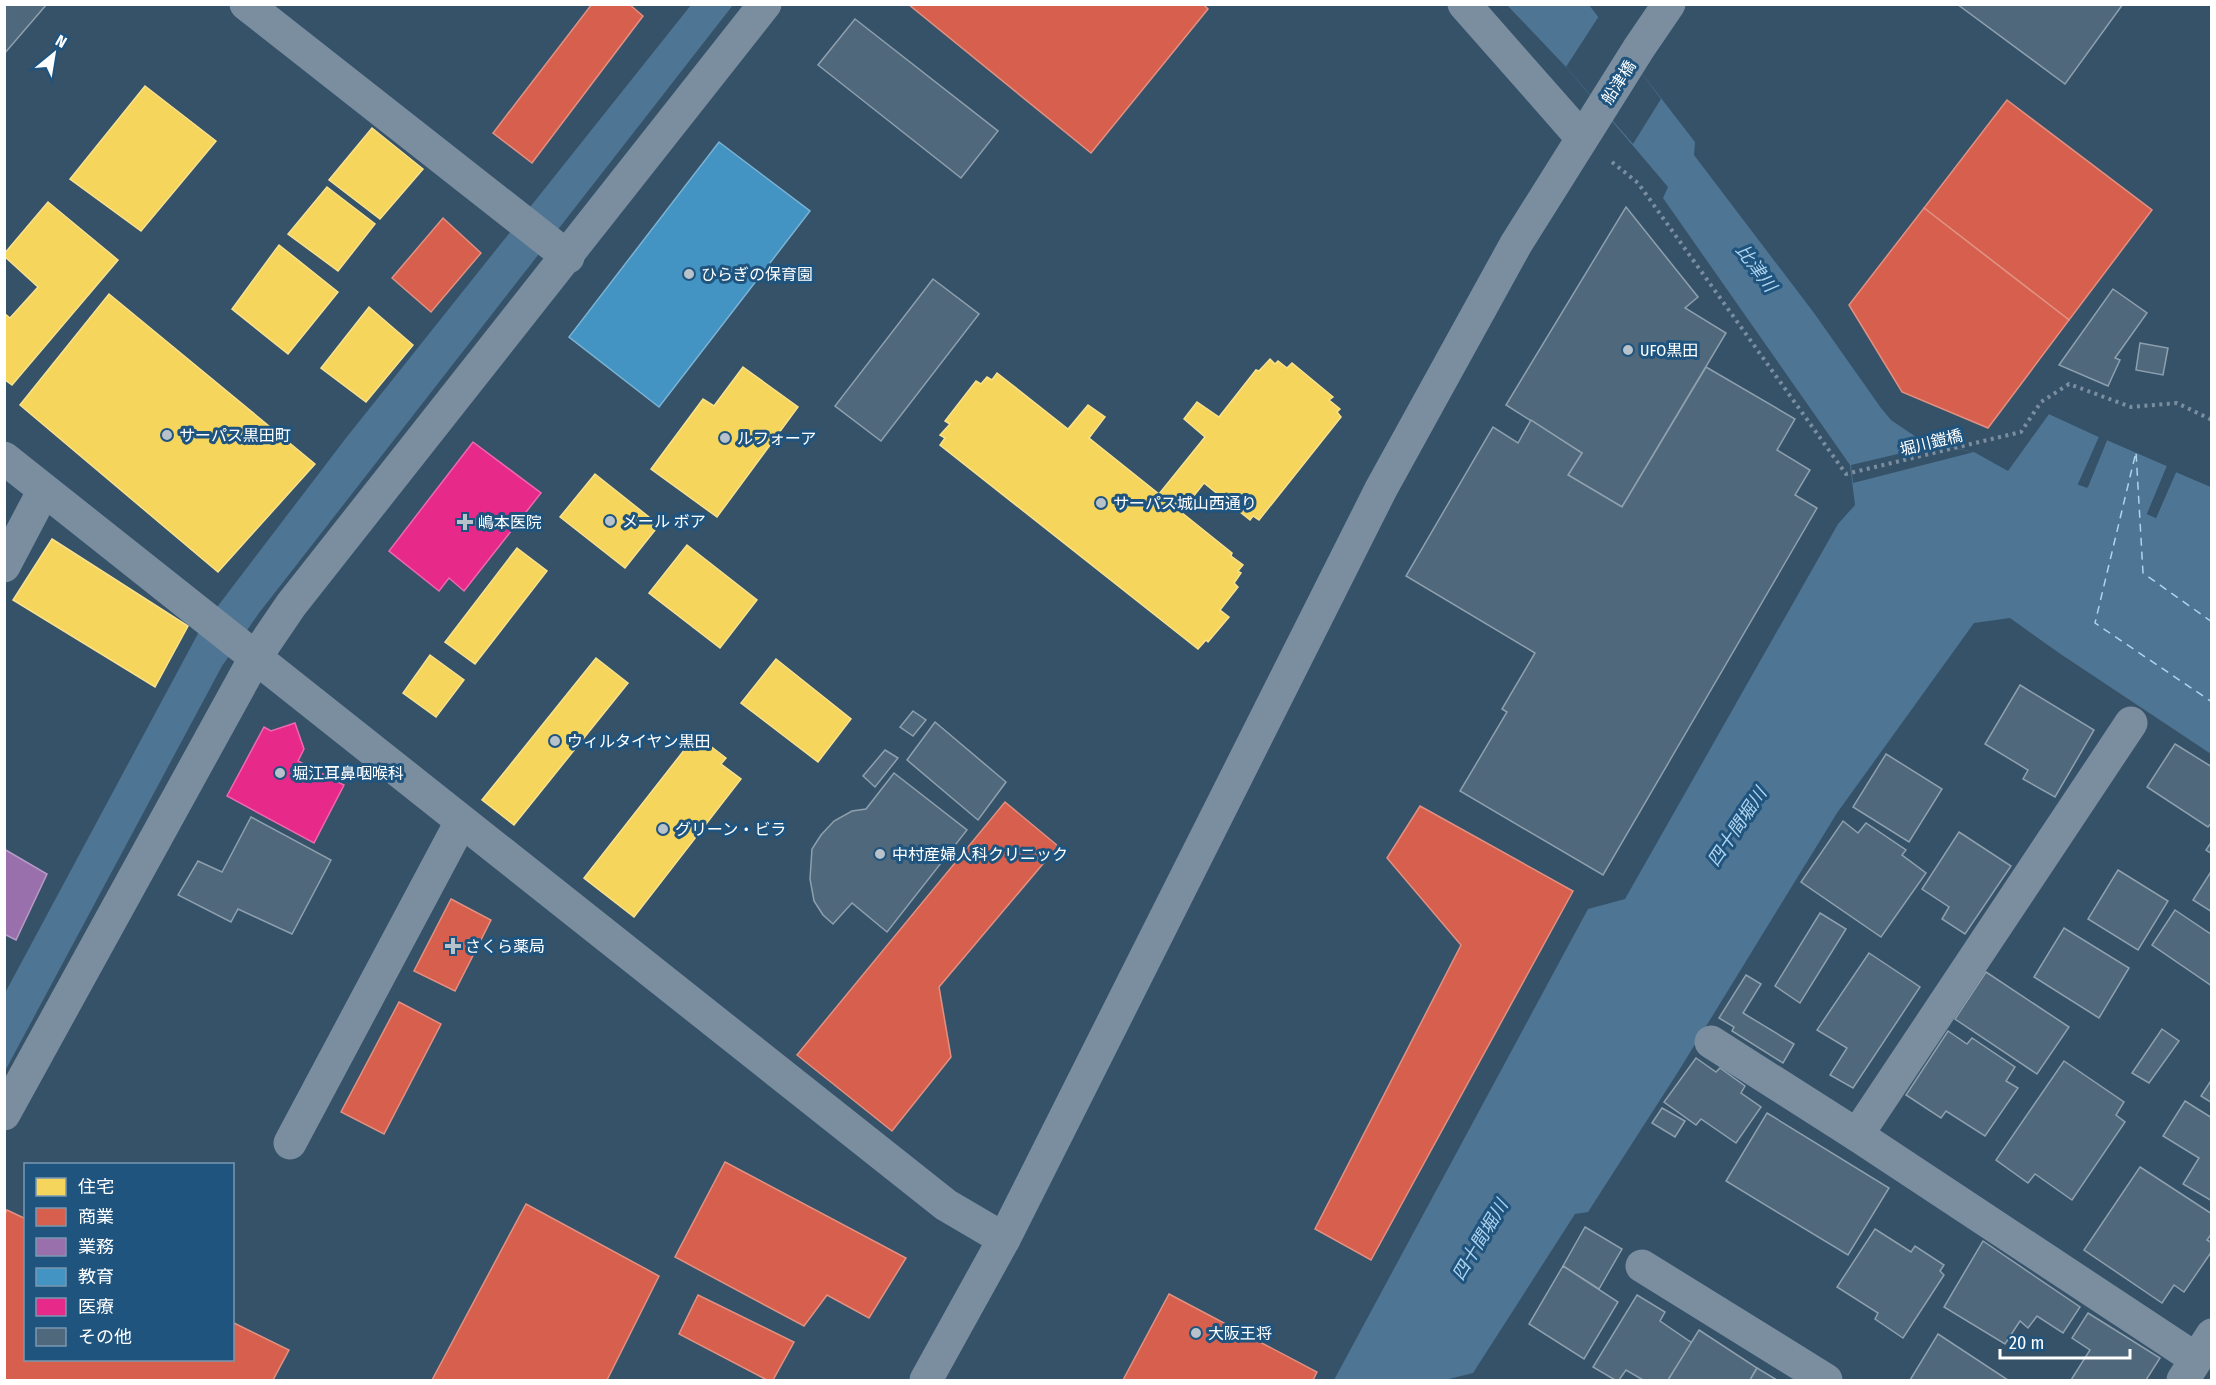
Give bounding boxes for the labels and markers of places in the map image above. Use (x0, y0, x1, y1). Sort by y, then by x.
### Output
place label: ひらぎの保育園 (701, 265, 813, 284)
marker: ひらぎの保育園 (682, 267, 696, 281)
place label: UFO黒田 (1640, 341, 1698, 360)
marker: UFO黒田 (1621, 343, 1635, 357)
place label: サーパス黒田町 (179, 426, 291, 445)
marker: サーパス黒田町 (160, 428, 174, 442)
place label: ルフォーア (737, 429, 816, 448)
marker: ルフォーア (718, 431, 732, 445)
place label: サーパス城山西通り (1113, 494, 1257, 513)
marker: サーパス城山西通り (1094, 496, 1108, 510)
place label: メール ボア (622, 512, 706, 531)
marker: 嶋本医院 (456, 513, 474, 531)
place label: 嶋本医院 (478, 513, 542, 532)
marker: メール ボア (603, 514, 617, 528)
place label: ウィルタイヤン黒田 (567, 732, 711, 751)
marker: ウィルタイヤン黒田 (548, 734, 562, 748)
place label: 堀江耳鼻咽喉科 (292, 764, 404, 783)
marker: 堀江耳鼻咽喉科 (273, 766, 287, 780)
place label: グリーン・ビラ (675, 820, 786, 839)
marker: グリーン・ビラ (656, 822, 670, 836)
place label: 中村産婦人科クリニック (892, 845, 1068, 864)
marker: 中村産婦人科クリニック (873, 847, 887, 861)
place label: さくら薬局 (465, 937, 545, 956)
marker: さくら薬局 (446, 939, 460, 953)
place label: 大阪王将 (1208, 1324, 1272, 1343)
marker: 大阪王将 (1189, 1326, 1203, 1340)

